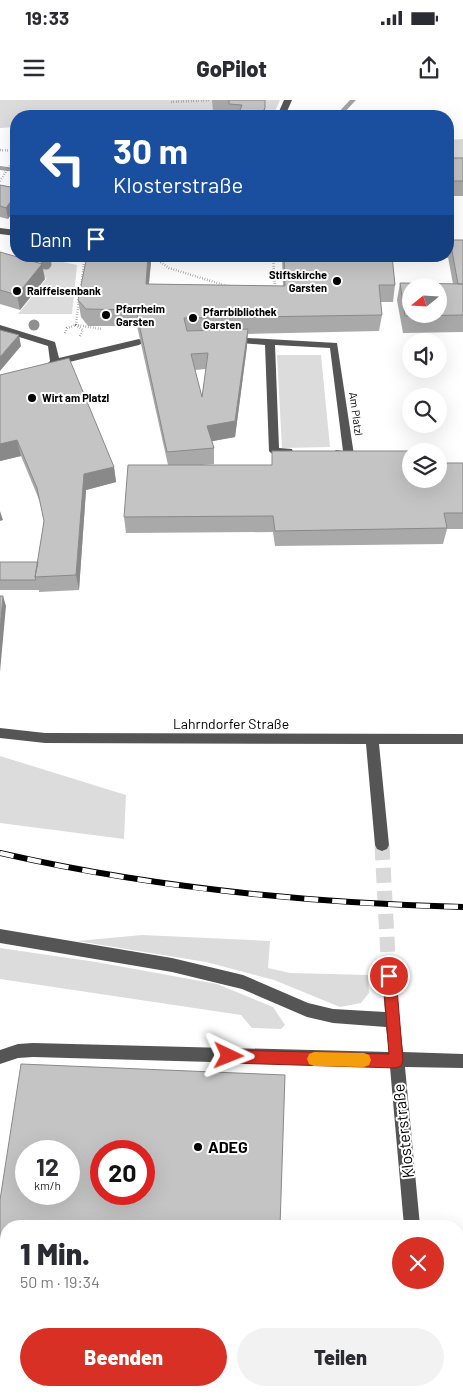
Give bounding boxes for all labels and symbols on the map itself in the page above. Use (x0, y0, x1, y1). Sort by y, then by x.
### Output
place label: Stiftskirche Garsten (269, 268, 327, 294)
marker: Stiftskirche Garsten (331, 275, 343, 287)
north arrow (402, 278, 448, 322)
place label: Raiffeisenbank (27, 284, 101, 297)
marker: Raiffeisenbank (11, 285, 23, 297)
place label: Pfarrheim Garsten (116, 302, 165, 328)
place label: Pfarrbibliothek Garsten (203, 305, 277, 331)
marker: Pfarrheim Garsten (100, 309, 112, 321)
marker: Pfarrbibliothek Garsten (187, 312, 199, 324)
place label: Wirt am Platzl (42, 391, 109, 404)
street label: Am Platzl (347, 391, 366, 437)
marker: Wirt am Platzl (26, 392, 38, 404)
street label: Lahrndorfer Straße (173, 715, 289, 732)
pin (368, 955, 410, 997)
position arrow (202, 1029, 254, 1081)
street label: Klosterstraße (388, 1083, 417, 1179)
place label: ADEG (208, 1137, 248, 1156)
speed limit sign: 20 (90, 1140, 155, 1205)
marker: ADEG (192, 1141, 204, 1153)

